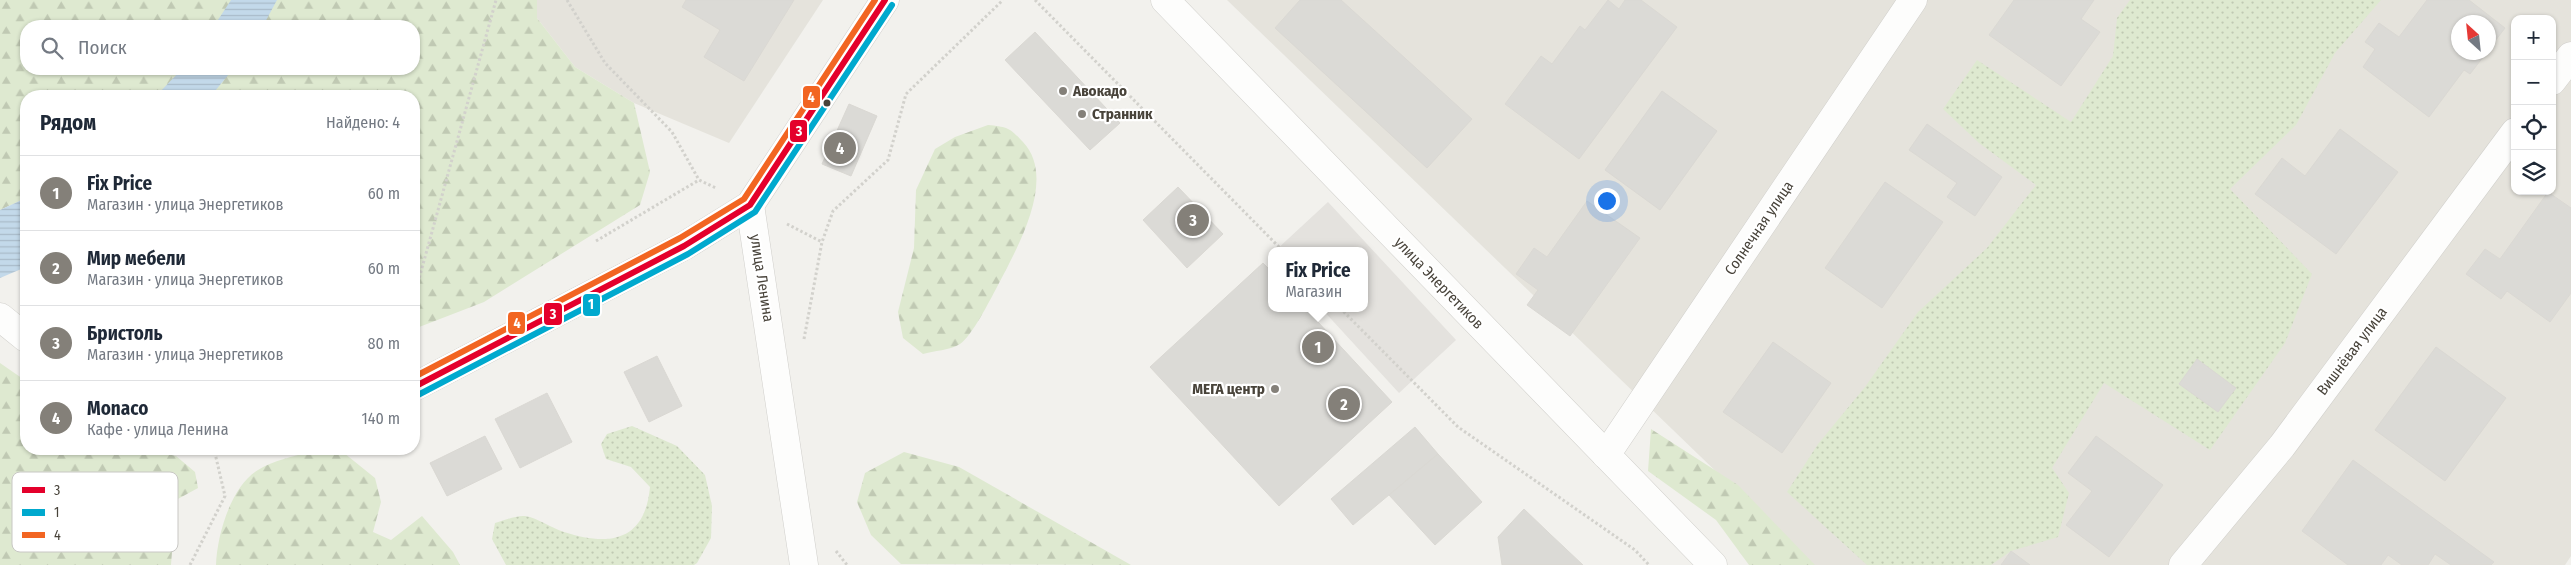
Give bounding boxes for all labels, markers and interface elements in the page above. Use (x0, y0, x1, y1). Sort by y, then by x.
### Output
north arrow (2451, 15, 2496, 60)
map controls (2511, 15, 2556, 195)
button: + (2511, 15, 2556, 60)
search box (20, 20, 420, 75)
icon: search (38, 34, 66, 62)
text: Поиск (78, 36, 127, 59)
button: − (2511, 60, 2556, 105)
place label: Авокадо (1072, 82, 1127, 100)
line badge: 4 (802, 85, 821, 109)
marker: Авокадо (1057, 85, 1069, 97)
text: 4 (807, 89, 815, 106)
unlabelled marker (822, 98, 832, 108)
place label: Странник (1092, 105, 1153, 123)
button: locate (2511, 105, 2556, 150)
marker: Странник (1076, 108, 1088, 120)
text: Рядом (40, 110, 96, 136)
text: Найдено: 4 (326, 113, 400, 132)
line badge: 3 (789, 119, 808, 143)
text: 3 (795, 123, 803, 140)
pin: 4 (824, 129, 856, 167)
button: layers (2511, 150, 2556, 195)
text: Fix Price (87, 172, 152, 195)
street label: Солнечная улица (1721, 178, 1797, 278)
text: 1 (53, 184, 59, 203)
text: 60 m (368, 184, 400, 203)
your location (1594, 188, 1620, 214)
text: Магазин · улица Энергетиков (87, 195, 284, 214)
pin: 3 (1177, 201, 1209, 239)
street label: улица Ленина (746, 233, 778, 323)
street label: улица Энергетиков (1391, 233, 1487, 333)
text: Мир мебели (87, 247, 186, 270)
popup (1268, 247, 1368, 312)
text: 2 (52, 259, 60, 278)
text: 60 m (368, 259, 400, 278)
text: Fix Price (1285, 259, 1351, 282)
text: Магазин · улица Энергетиков (87, 270, 284, 289)
text: Магазин (1285, 282, 1342, 301)
line badge: 1 (582, 293, 601, 317)
text: 1 (588, 296, 594, 313)
line badge: 3 (543, 302, 563, 326)
street label: Вишнёвая улица (2313, 303, 2391, 399)
text: 3 (549, 306, 557, 323)
line badge: 4 (507, 311, 526, 335)
text: 4 (513, 315, 521, 332)
text: Бристоль (87, 322, 163, 345)
pin: 1 (1302, 328, 1334, 366)
text: 3 (52, 334, 60, 353)
text: 80 m (368, 334, 400, 353)
text: Магазин · улица Энергетиков (87, 345, 284, 364)
place label: МЕГА центр (1192, 380, 1265, 398)
marker: МЕГА центр (1269, 383, 1281, 395)
pin: 2 (1328, 385, 1360, 423)
text: Monaco (87, 397, 148, 420)
text: 4 (52, 409, 60, 428)
text: 140 m (362, 409, 400, 428)
text: Кафе · улица Ленина (87, 420, 229, 439)
legend (12, 472, 178, 552)
text: 3 (54, 482, 60, 499)
text: 1 (54, 504, 59, 521)
text: 4 (54, 527, 61, 544)

